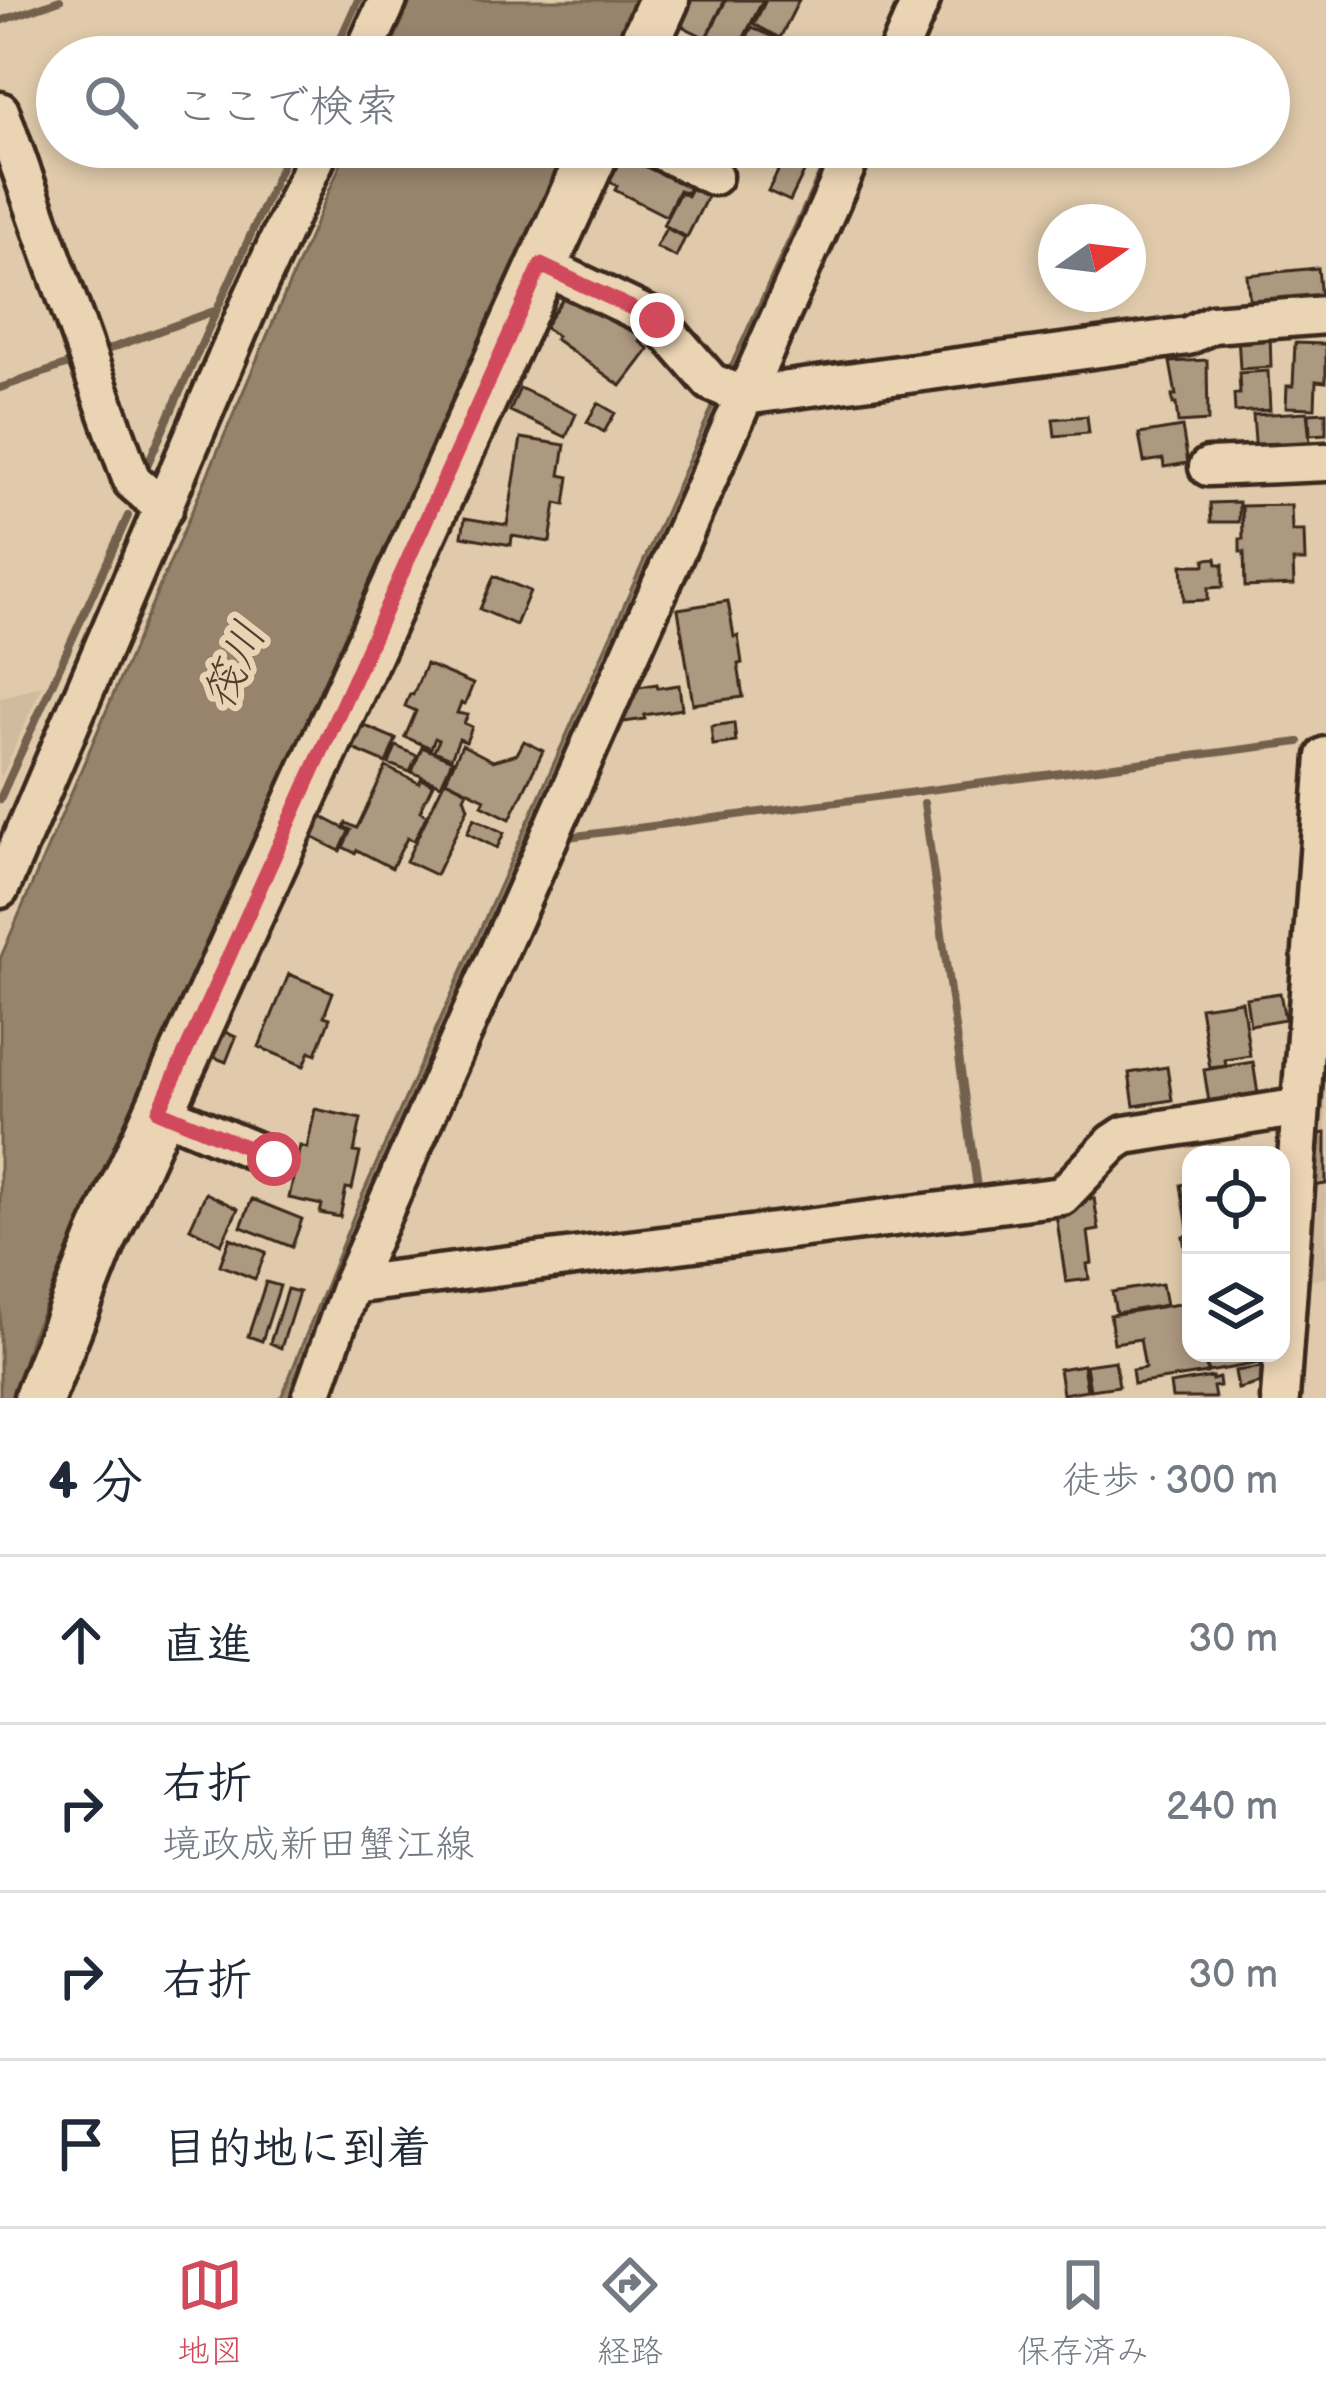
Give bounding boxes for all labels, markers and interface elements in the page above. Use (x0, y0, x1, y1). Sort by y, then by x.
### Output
search box (36, 36, 1290, 168)
icon: search (78, 69, 144, 135)
text: ここで検索 (174, 80, 399, 135)
north arrow (1038, 204, 1146, 312)
route end (630, 293, 684, 347)
water label: 筏川 (192, 614, 279, 718)
route start (247, 1132, 301, 1186)
map controls (1182, 1146, 1290, 1362)
button: locate (1182, 1146, 1290, 1254)
button: layers (1182, 1254, 1290, 1362)
text: 4 分 (48, 1452, 143, 1513)
text: 徒歩 · 300 m (1062, 1458, 1278, 1505)
icon: ahead (48, 1607, 114, 1673)
text: 30 m (1188, 1616, 1278, 1663)
text: 直進 (162, 1618, 252, 1673)
text: 右折 (162, 1757, 252, 1812)
icon: right (48, 1775, 114, 1841)
text: 240 m (1166, 1784, 1278, 1831)
text: 境政成新田蟹江線 (162, 1822, 474, 1869)
icon: right (48, 1943, 114, 2009)
text: 30 m (1188, 1952, 1278, 1999)
text: 右折 (162, 1954, 252, 2009)
icon: arrive (48, 2111, 114, 2177)
text: 目的地に到着 (162, 2122, 432, 2177)
tab: 地図 (177, 2252, 243, 2372)
tab: 経路 (597, 2252, 663, 2372)
tab: 保存済み (1017, 2252, 1149, 2372)

